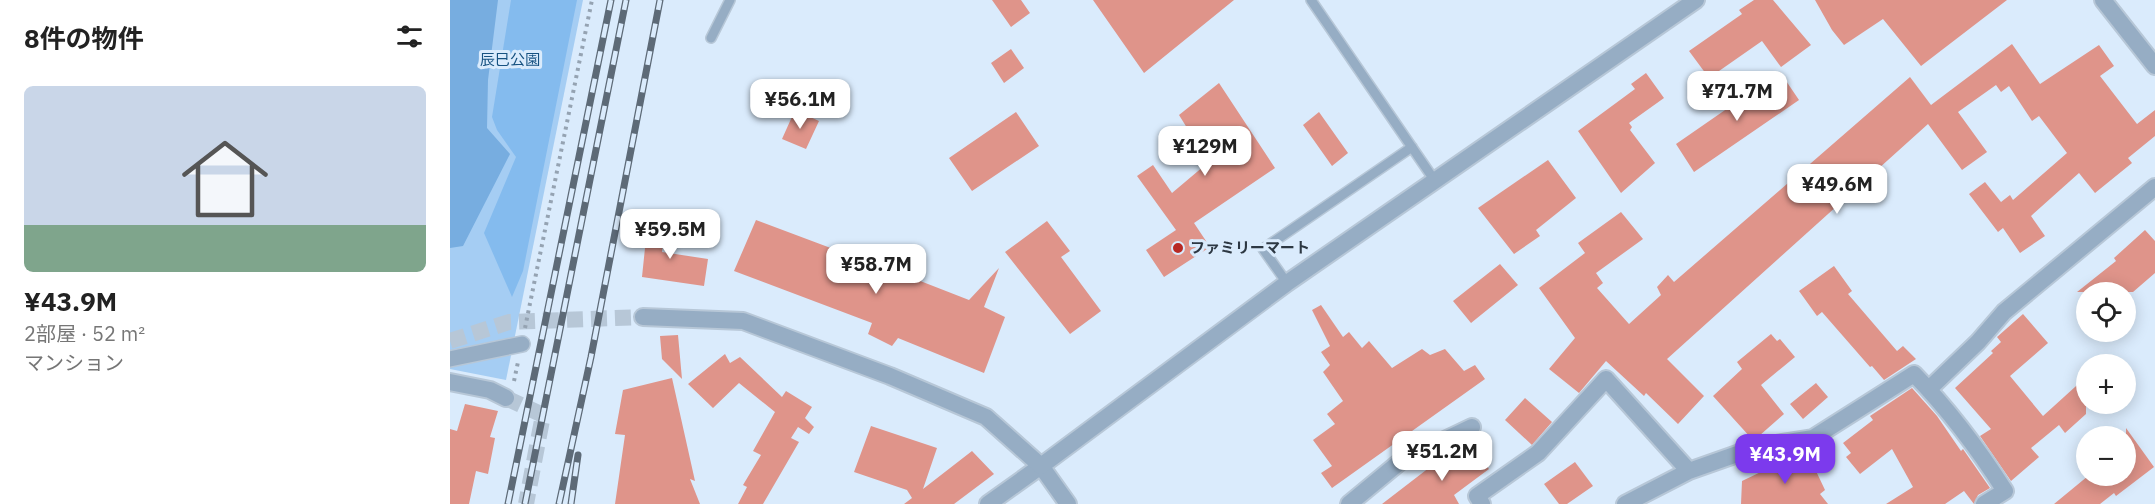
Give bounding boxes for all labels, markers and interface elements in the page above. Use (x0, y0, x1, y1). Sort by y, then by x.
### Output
icon: filters (393, 20, 426, 53)
text: 8件の物件 (24, 21, 144, 55)
park label: 辰巳公園 (480, 50, 540, 69)
pin: ¥71.7M (1688, 71, 1786, 122)
text: ¥71.7M (1701, 77, 1773, 104)
pin: ¥56.1M (751, 79, 849, 130)
text: ¥56.1M (764, 85, 836, 112)
icon: home (171, 125, 279, 233)
pin: ¥129M (1163, 126, 1247, 177)
text: ¥129M (1172, 132, 1238, 159)
pin: ¥49.6M (1788, 164, 1886, 215)
text: ¥49.6M (1801, 170, 1873, 197)
pin: ¥59.5M (621, 209, 719, 260)
text: ¥59.5M (634, 215, 706, 242)
place label: ファミリーマート (1190, 238, 1310, 257)
marker: ファミリーマート (1171, 241, 1185, 255)
pin: ¥58.7M (827, 244, 925, 295)
text: ¥58.7M (840, 250, 912, 277)
map controls (2076, 282, 2136, 486)
button: locate (2076, 282, 2136, 342)
text: ¥43.9M (24, 284, 117, 318)
text: 2部屋 · 52 m² (24, 320, 145, 347)
text: マンション (24, 349, 124, 376)
button: + (2076, 354, 2136, 414)
button: − (2076, 426, 2136, 486)
pin: ¥51.2M (1393, 431, 1491, 482)
pin: ¥43.9M (1736, 434, 1834, 485)
text: ¥51.2M (1406, 437, 1478, 464)
text: ¥43.9M (1749, 440, 1821, 467)

